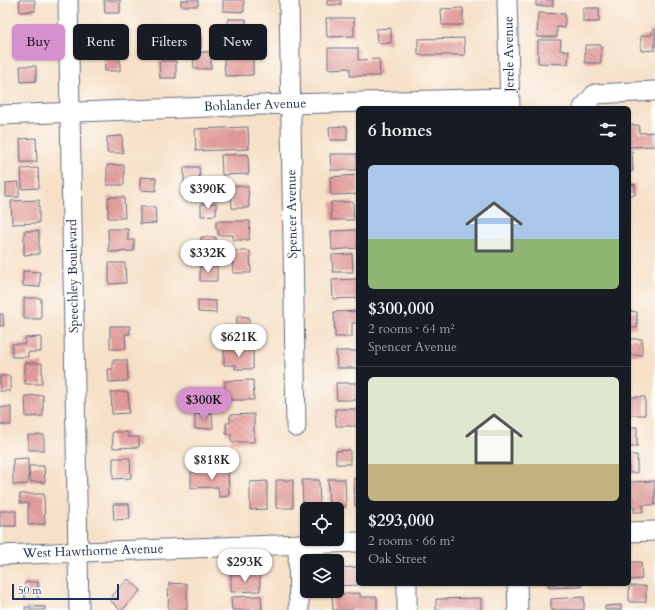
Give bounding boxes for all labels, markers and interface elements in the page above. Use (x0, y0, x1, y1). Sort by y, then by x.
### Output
street label: Jerele Avenue (499, 16, 519, 94)
chip: Buy (12, 24, 65, 60)
chip: Rent (73, 24, 129, 60)
chip: Filters (137, 24, 201, 60)
chip: New (209, 24, 267, 60)
street label: Bohlander Avenue (203, 94, 307, 116)
text: 6 homes (368, 119, 432, 142)
icon: filters (597, 119, 619, 141)
street label: Spencer Avenue (282, 169, 302, 259)
pin: $390K (180, 176, 236, 210)
text: $390K (189, 180, 227, 198)
icon: home (458, 191, 530, 263)
street label: Speechley Boulevard (63, 219, 83, 333)
pin: $332K (180, 240, 236, 274)
text: $332K (189, 244, 227, 262)
text: $300,000 (368, 297, 434, 320)
text: 2 rooms · 64 m² (368, 320, 455, 338)
pin: $621K (211, 324, 267, 358)
text: $621K (220, 328, 258, 346)
text: Spencer Avenue (368, 338, 457, 356)
pin: $300K (176, 387, 232, 421)
text: $300K (185, 391, 223, 409)
icon: home (458, 403, 530, 475)
pin: $818K (184, 447, 240, 481)
text: $818K (193, 451, 231, 469)
map controls (300, 502, 344, 598)
button: locate (300, 502, 344, 546)
text: $293,000 (368, 509, 434, 532)
text: 2 rooms · 66 m² (368, 532, 455, 550)
street label: West Hawthorne Avenue (21, 540, 164, 562)
pin: $293K (217, 549, 273, 583)
text: Oak Street (368, 550, 427, 568)
text: $293K (226, 553, 264, 571)
button: layers (300, 554, 344, 598)
scale bar (12, 582, 119, 601)
text: 50 m (18, 583, 42, 598)

